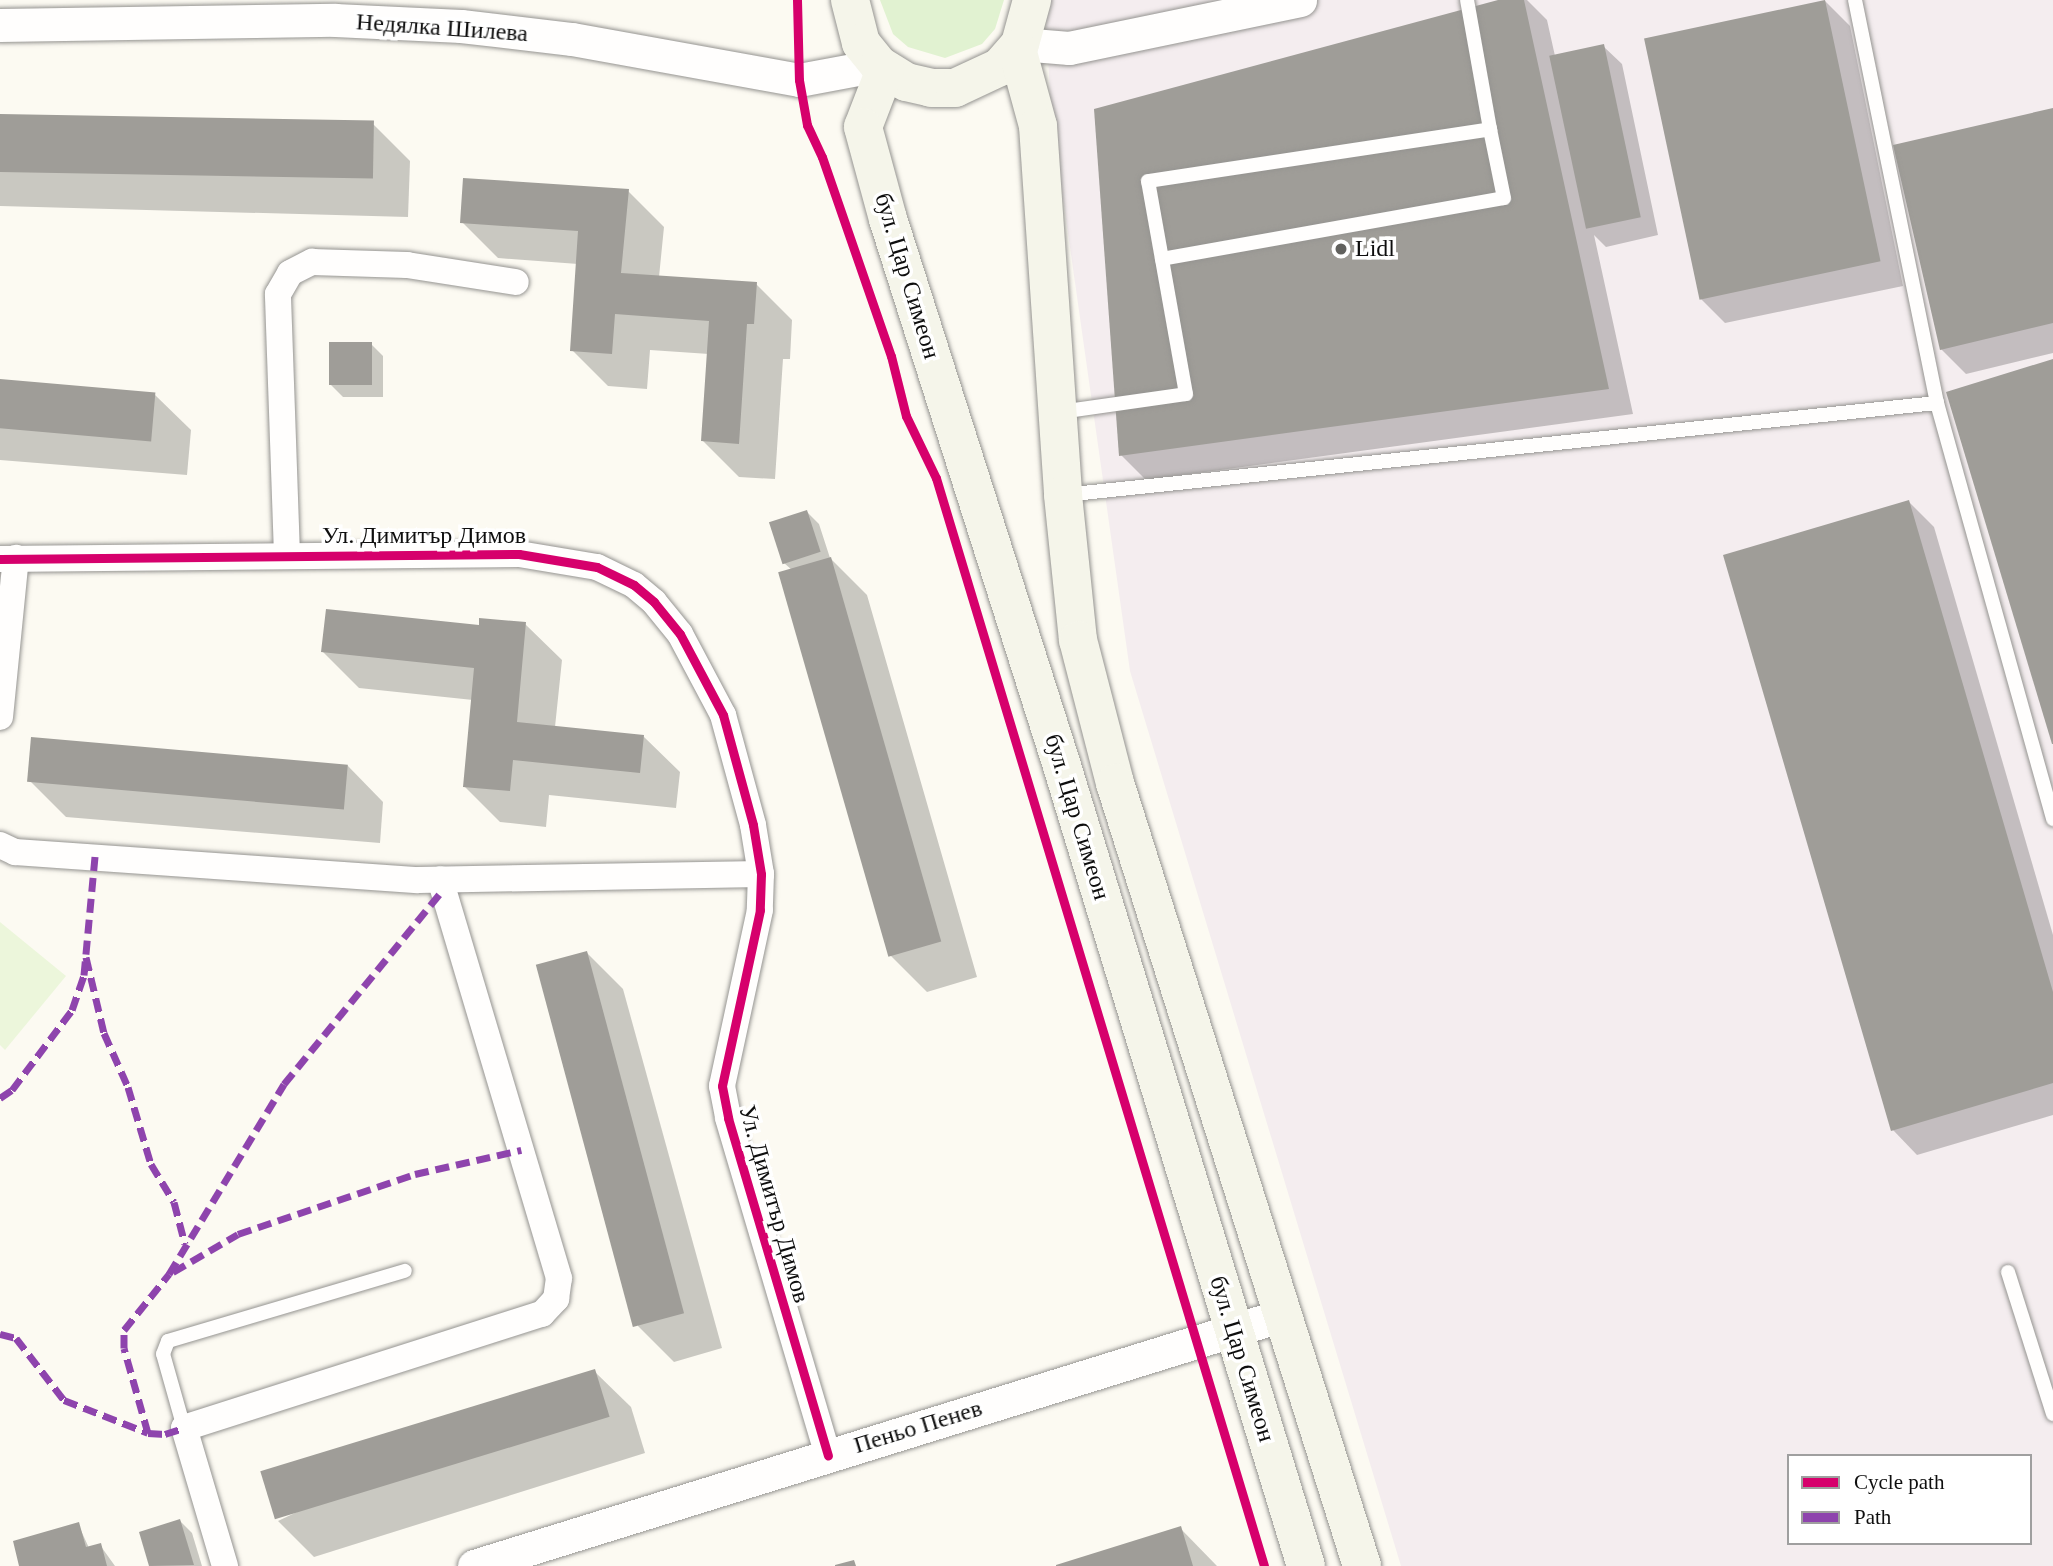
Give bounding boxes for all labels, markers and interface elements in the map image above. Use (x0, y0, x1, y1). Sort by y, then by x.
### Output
street label: Недялка Шилева (355, 8, 529, 48)
street label: бул. Цар Симеон (868, 190, 946, 362)
place label: Lidl (1355, 235, 1395, 263)
marker: Lidl (1333, 241, 1349, 257)
street label: Ул. Димитър Димов (322, 522, 526, 550)
street label: бул. Цар Симеон (1038, 731, 1116, 903)
street label: Ул. Димитър Димов (732, 1102, 816, 1306)
street label: бул. Цар Симеон (1203, 1273, 1281, 1445)
street label: Пеньо Пенев (850, 1394, 986, 1460)
legend (1787, 1454, 2032, 1545)
text: Cycle path (1854, 1470, 1944, 1494)
text: Path (1854, 1505, 1891, 1529)

